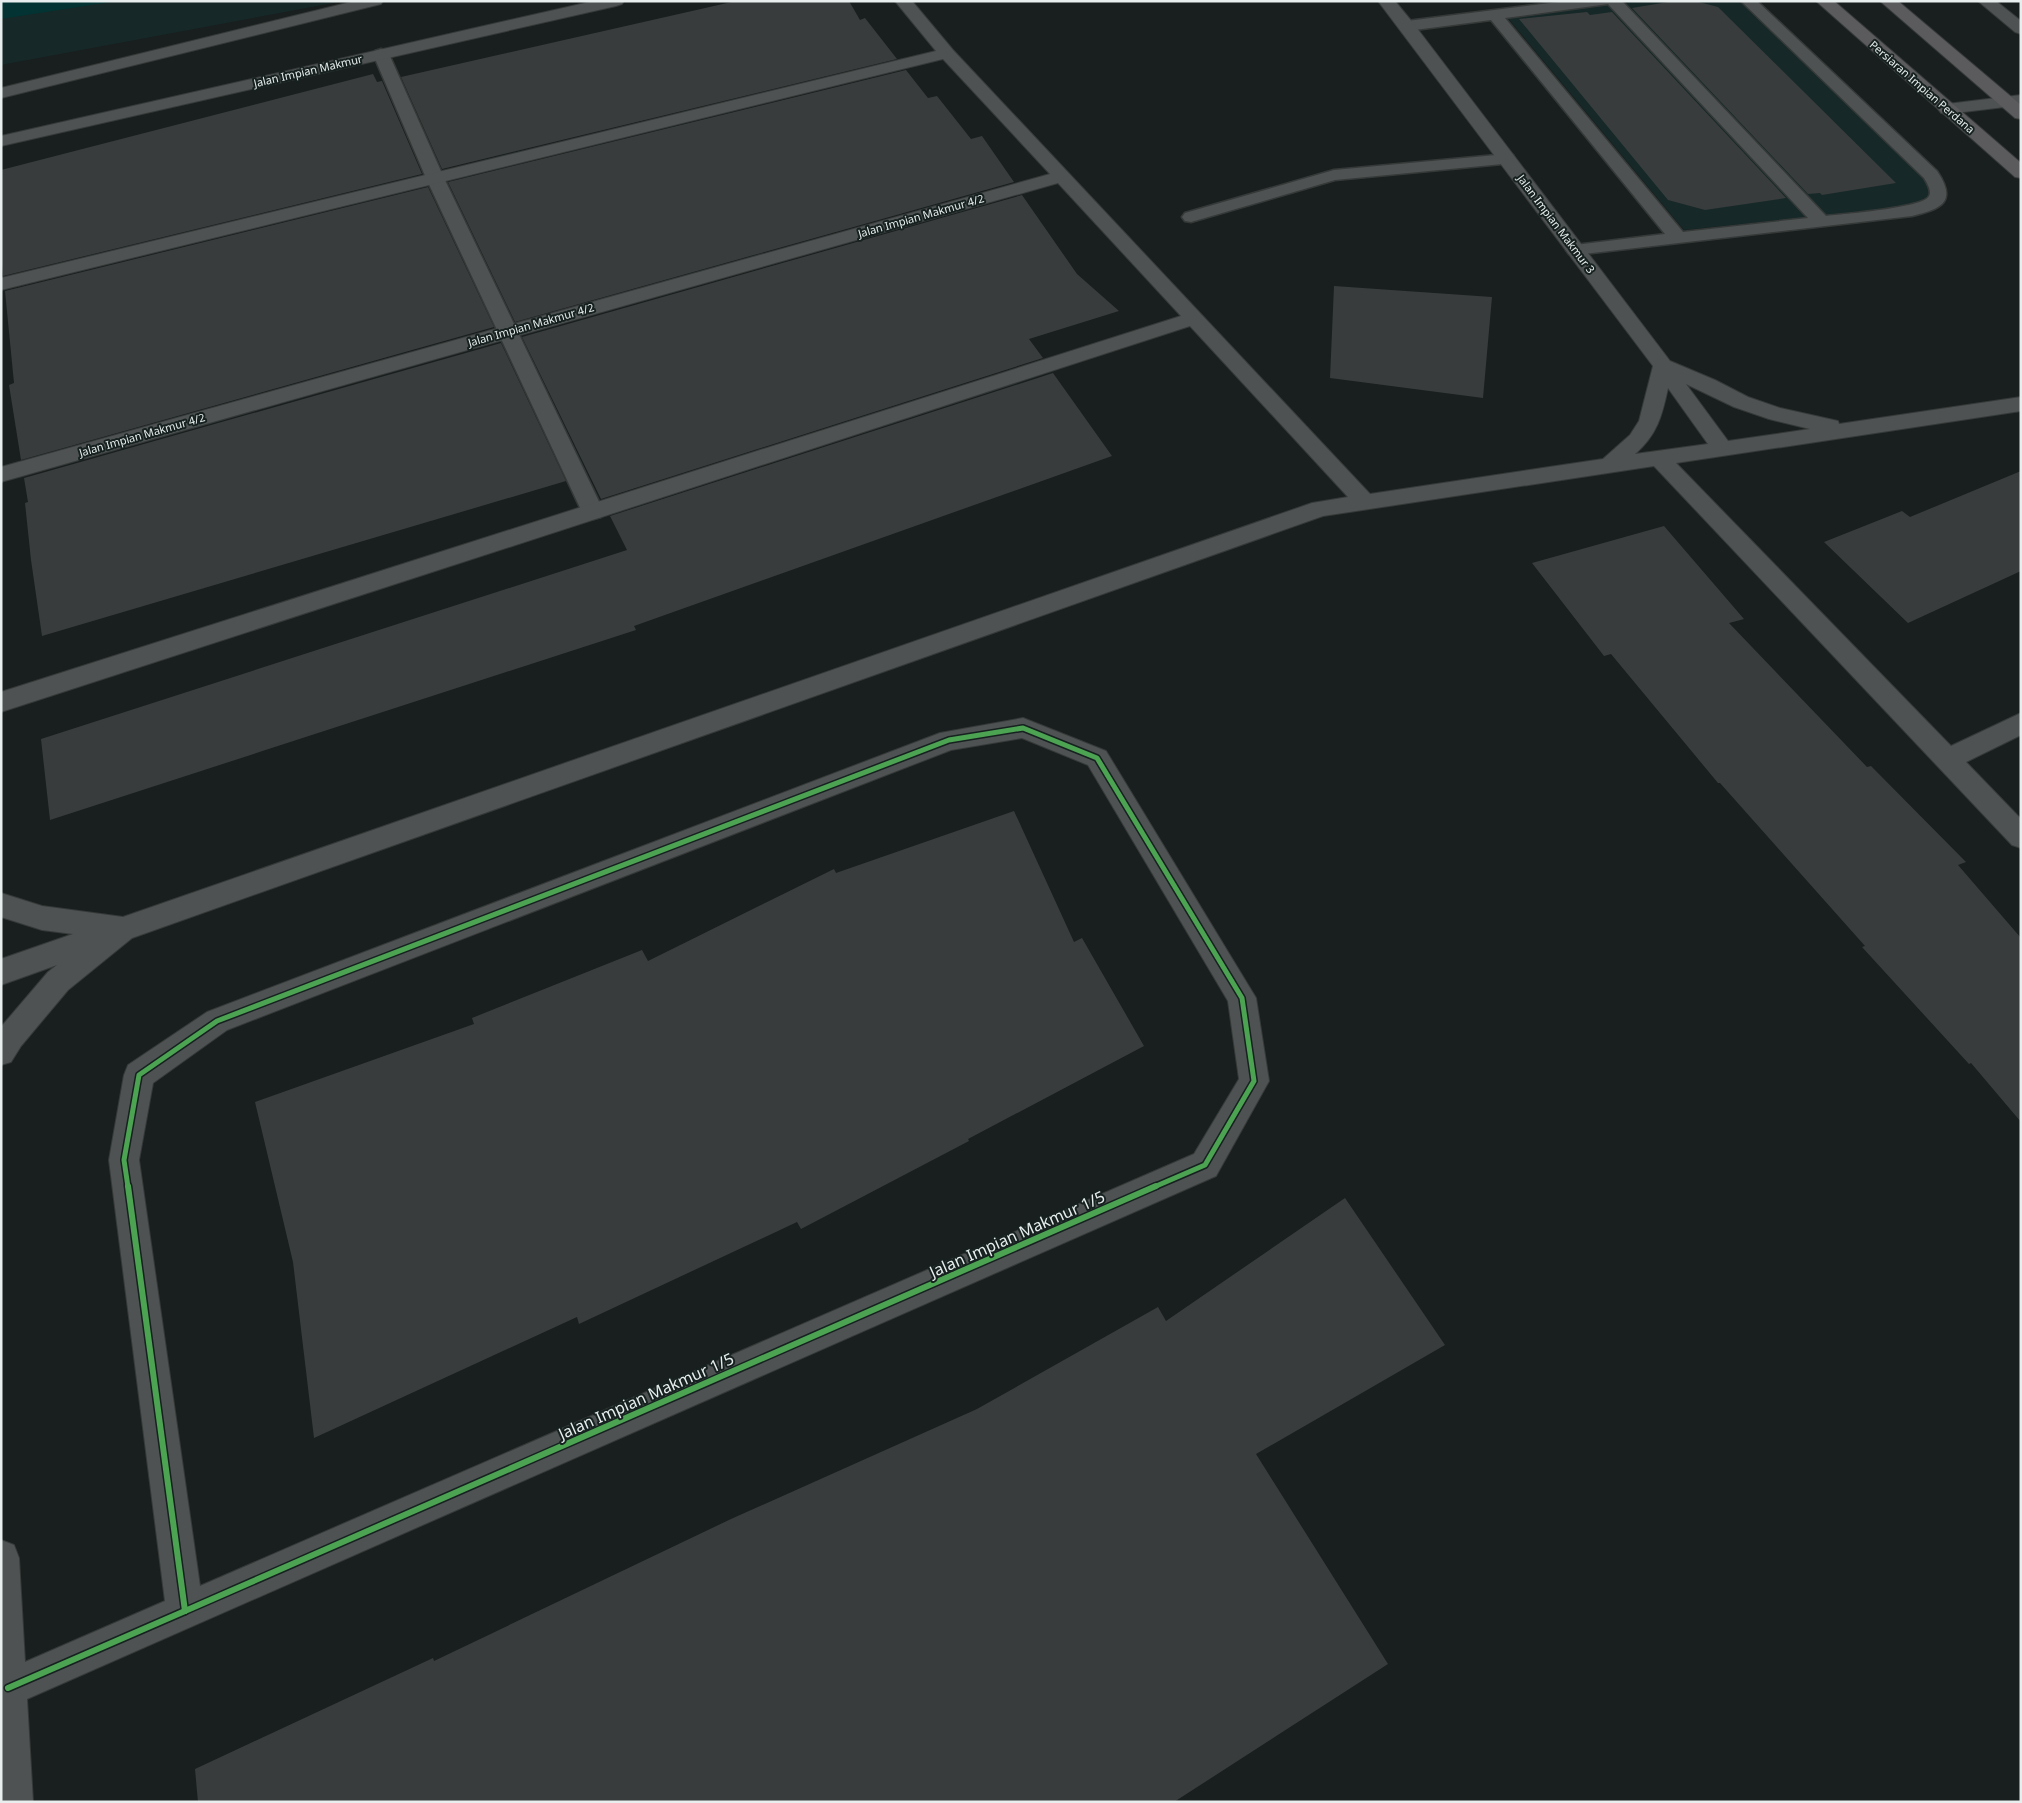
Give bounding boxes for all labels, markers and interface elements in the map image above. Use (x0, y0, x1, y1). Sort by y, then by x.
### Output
street label: Persiaran Impian Perdana (1867, 37, 1978, 136)
street label: Jalan Impian Makmur (251, 51, 364, 91)
street label: Jalan Impian Makmur 3 (1514, 170, 1599, 276)
street label: Jalan Impian Makmur 4/2 (855, 190, 986, 241)
street label: Jalan Impian Makmur 4/2 (465, 299, 596, 350)
street label: Jalan Impian Makmur 4/2 (76, 409, 207, 460)
street label: Jalan Impian Makmur 1/5 (924, 1185, 1108, 1283)
street label: Jalan Impian Makmur 1/5 (553, 1347, 737, 1445)

